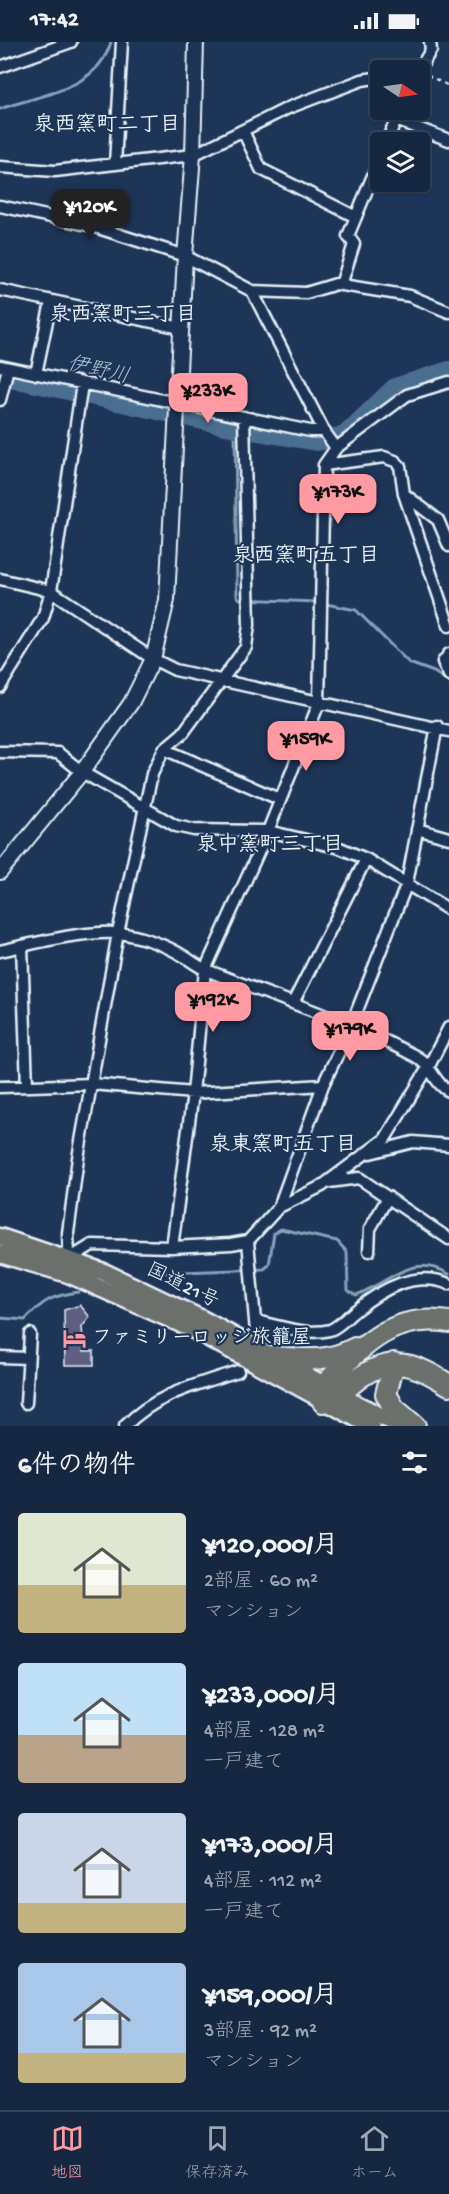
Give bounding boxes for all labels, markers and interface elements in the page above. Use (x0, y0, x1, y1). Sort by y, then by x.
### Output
text: 17:42 (30, 8, 78, 34)
north arrow (370, 60, 430, 120)
map controls (370, 60, 430, 192)
district label: 泉西窯町二丁目 (34, 112, 181, 139)
button: layers (370, 132, 430, 192)
pin: ¥120K (48, 189, 132, 240)
text: ¥120K (65, 197, 115, 220)
district label: 泉西窯町三丁目 (50, 302, 197, 329)
water label: 伊野川 (64, 352, 132, 391)
pin: ¥233K (166, 373, 250, 424)
text: ¥233K (183, 381, 233, 404)
pin: ¥173K (296, 474, 380, 525)
text: ¥173K (313, 482, 363, 505)
district label: 泉西窯町五丁目 (233, 543, 380, 570)
pin: ¥159K (264, 721, 348, 772)
text: ¥159K (282, 729, 330, 752)
district label: 泉中窯町三丁目 (197, 832, 344, 859)
pin: ¥192K (171, 982, 255, 1033)
text: ¥192K (189, 990, 237, 1013)
pin: ¥179K (308, 1011, 392, 1062)
text: ¥179K (326, 1019, 374, 1042)
district label: 泉東窯町五丁目 (210, 1132, 357, 1159)
street label: 国道21号 (142, 1259, 222, 1314)
hotel icon: ファミリーロッジ旅籠屋 (61, 1326, 87, 1352)
place label: ファミリーロッジ旅籠屋 (92, 1326, 311, 1351)
icon: filters (398, 1446, 431, 1479)
text: 6件の物件 (18, 1452, 135, 1483)
text: ¥120,000/月 (204, 1532, 339, 1563)
icon: home (66, 1537, 138, 1609)
text: 2部屋 · 60 m² (204, 1571, 318, 1594)
text: マンション (204, 1602, 303, 1625)
text: ¥233,000/月 (204, 1682, 341, 1713)
icon: home (66, 1687, 138, 1759)
text: 4部屋 · 128 m² (204, 1721, 325, 1744)
text: 一戸建て (204, 1752, 284, 1775)
text: ¥173,000/月 (204, 1832, 338, 1863)
icon: home (66, 1837, 138, 1909)
text: 4部屋 · 112 m² (204, 1871, 322, 1894)
text: 一戸建て (204, 1902, 284, 1925)
text: ¥159,000/月 (204, 1982, 338, 2013)
icon: home (66, 1987, 138, 2059)
text: 3部屋 · 92 m² (204, 2021, 317, 2044)
text: マンション (204, 2052, 303, 2075)
tab: 地図 (51, 2122, 84, 2184)
tab: 保存済み (185, 2122, 249, 2184)
tab: ホーム (351, 2122, 398, 2184)

